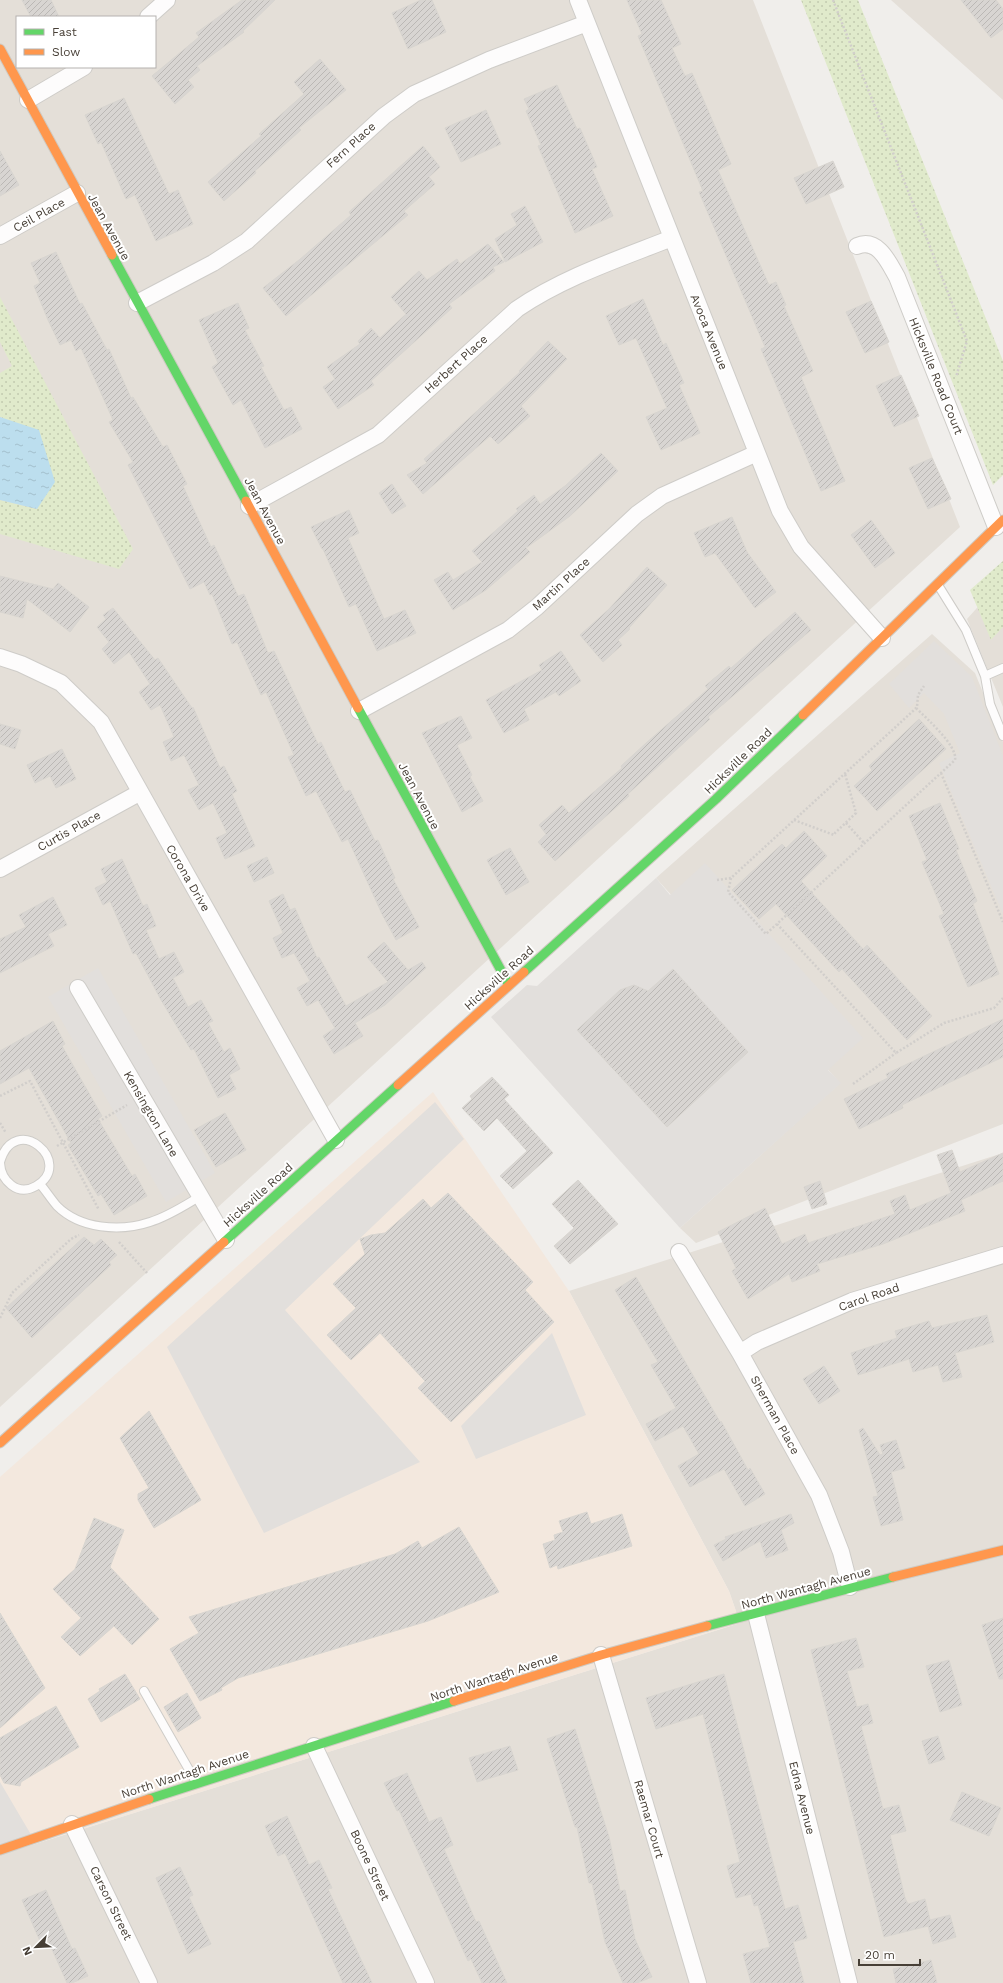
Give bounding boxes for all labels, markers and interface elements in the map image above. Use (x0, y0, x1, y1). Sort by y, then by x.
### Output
legend (16, 16, 156, 68)
text: Fast (52, 25, 77, 39)
text: Slow (52, 45, 80, 59)
street label: Fern Place (323, 119, 379, 171)
street label: Jean Avenue (85, 191, 133, 263)
street label: Ceil Place (11, 195, 67, 235)
street label: Avoca Avenue (687, 292, 731, 372)
street label: Hicksville Road Court (906, 315, 966, 437)
street label: Herbert Place (422, 332, 490, 396)
street label: Jean Avenue (241, 475, 289, 547)
street label: Martin Place (529, 554, 593, 614)
street label: Hicksville Road (701, 725, 775, 797)
street label: Jean Avenue (395, 760, 443, 832)
street label: Curtis Place (35, 808, 103, 854)
street label: Corona Drive (163, 842, 213, 914)
street label: Hicksville Road (461, 943, 537, 1013)
street label: Kensington Lane (121, 1068, 181, 1160)
street label: Hicksville Road (220, 1160, 296, 1230)
street label: Carol Road (837, 1280, 901, 1314)
street label: Sherman Place (748, 1373, 803, 1457)
street label: North Wantagh Avenue (740, 1564, 872, 1612)
street label: North Wantagh Avenue (428, 1650, 560, 1704)
street label: North Wantagh Avenue (119, 1747, 251, 1801)
street label: Edna Avenue (786, 1760, 818, 1836)
street label: Raemar Court (631, 1778, 667, 1860)
street label: Boone Street (347, 1827, 393, 1903)
street label: Carson Street (87, 1864, 135, 1942)
north arrow (16, 1927, 56, 1967)
scale bar (859, 1941, 920, 1967)
text: N (20, 1944, 35, 1957)
text: 20 m (865, 1948, 895, 1962)

